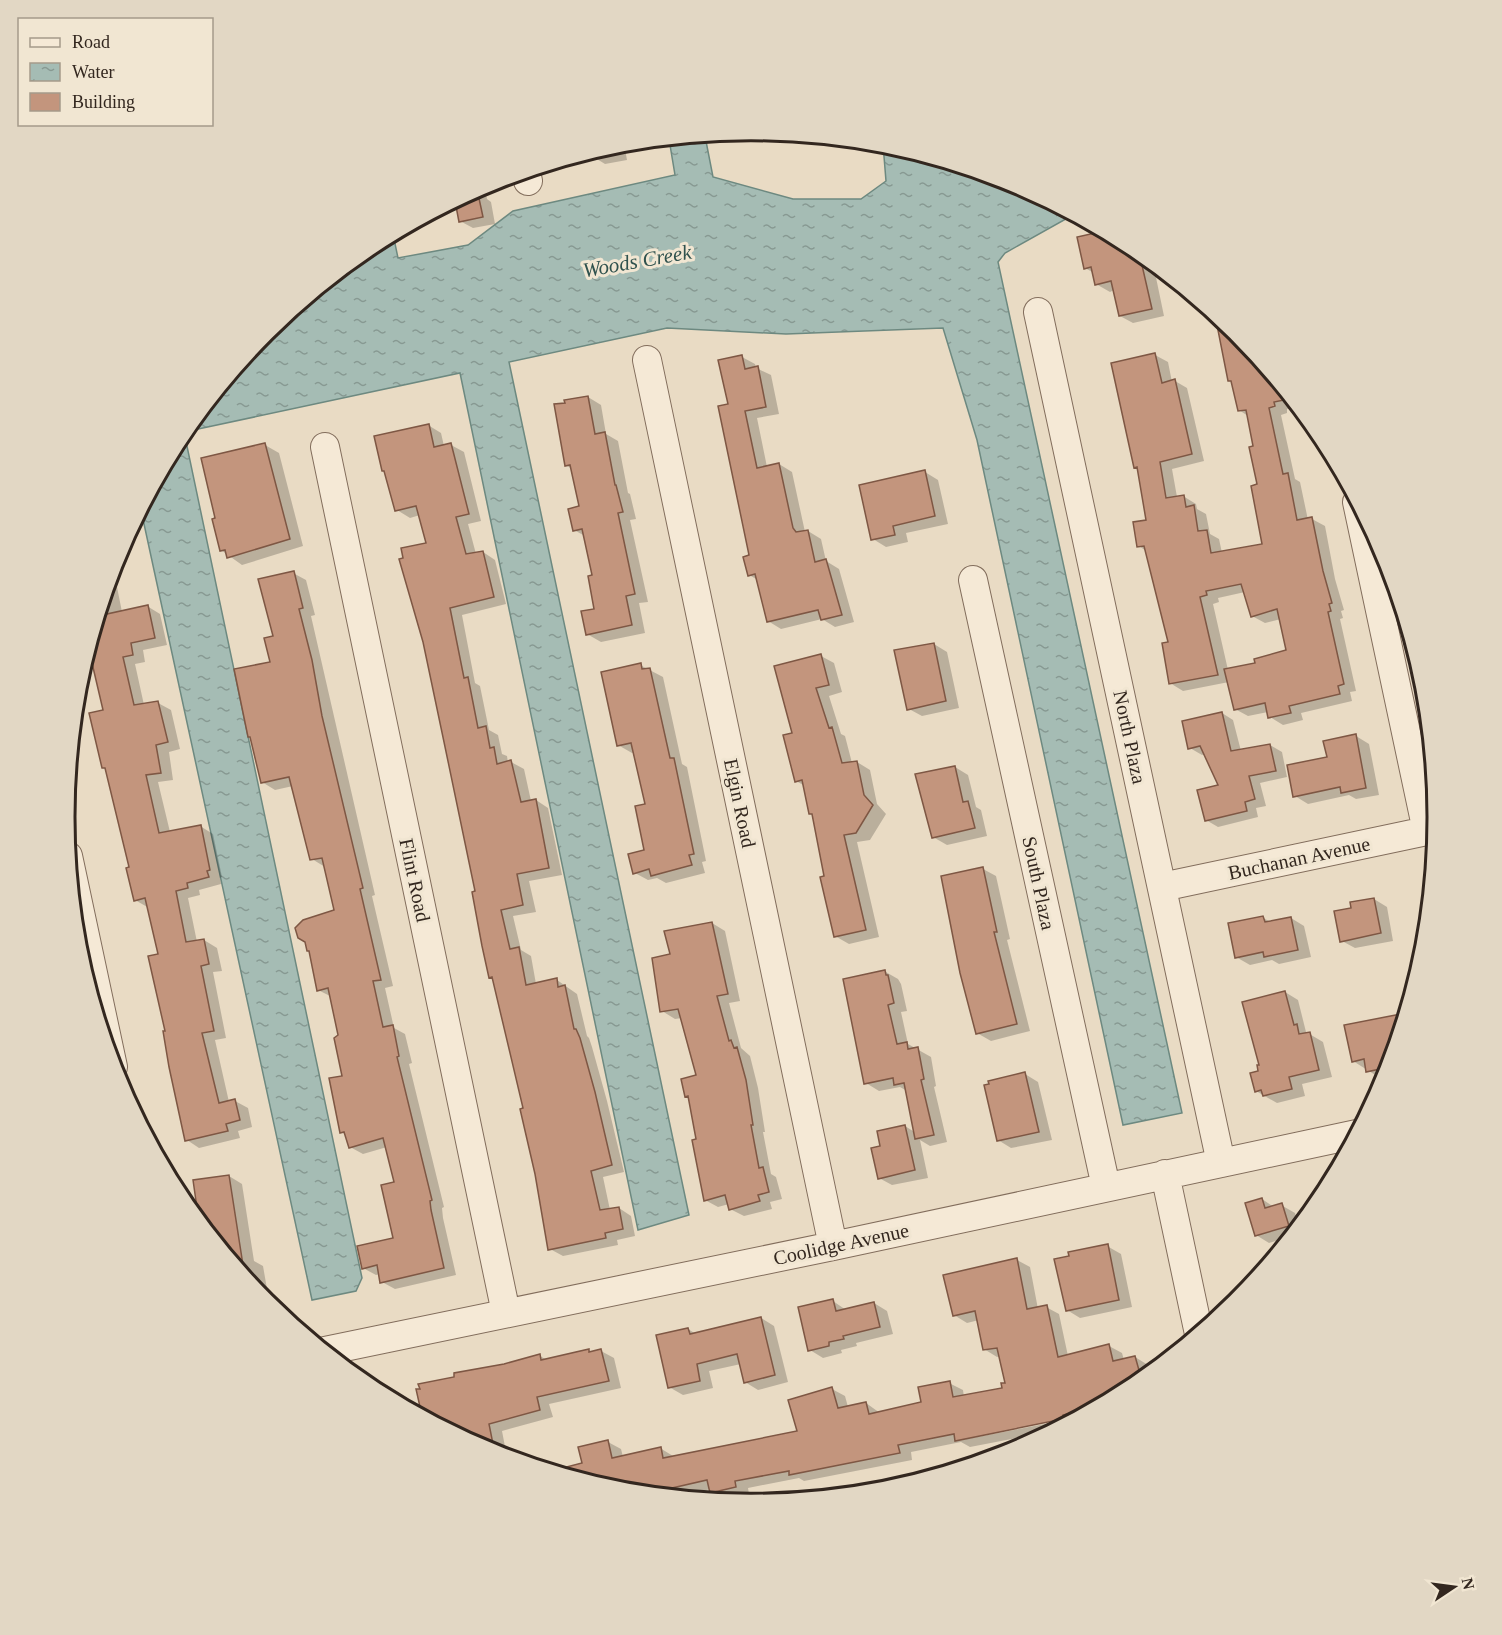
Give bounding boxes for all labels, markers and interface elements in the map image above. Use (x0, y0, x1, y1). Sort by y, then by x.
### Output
legend (18, 18, 213, 126)
text: Road (72, 32, 110, 52)
text: Water (72, 62, 115, 82)
text: Building (72, 92, 135, 112)
water label: Woods Creek (581, 240, 694, 282)
street label: North Plaza (1109, 688, 1151, 786)
street label: Elgin Road (719, 756, 760, 850)
street label: Buchanan Avenue (1226, 832, 1372, 884)
street label: South Plaza (1018, 834, 1060, 932)
street label: Flint Road (395, 836, 435, 924)
street label: Coolidge Avenue (771, 1219, 911, 1270)
north arrow (1424, 1557, 1484, 1617)
text: N (1459, 1576, 1478, 1592)

